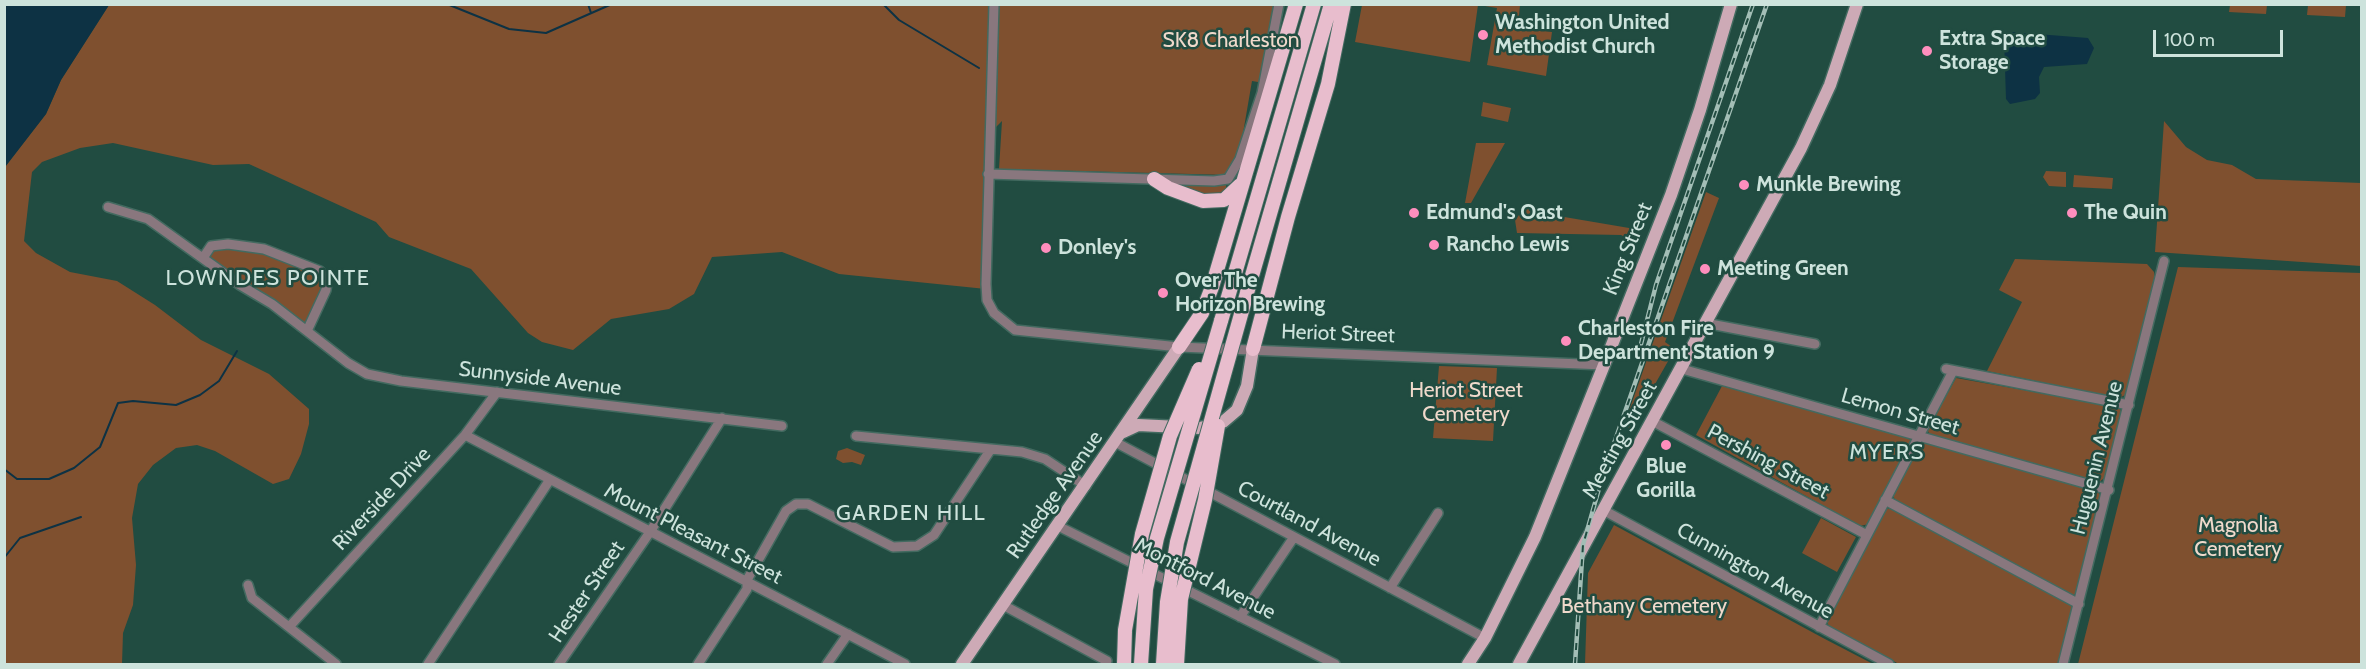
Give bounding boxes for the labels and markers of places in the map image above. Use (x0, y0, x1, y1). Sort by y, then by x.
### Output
place label: Washington United Methodist Church (1495, 10, 1669, 60)
place label: Extra Space Storage (1939, 26, 2045, 76)
marker: Washington United Methodist Church (1476, 28, 1490, 42)
marker: Extra Space Storage (1920, 44, 1934, 58)
place label: Munkle Brewing (1756, 172, 1901, 198)
marker: Munkle Brewing (1737, 178, 1751, 192)
place label: Edmund's Oast (1426, 200, 1563, 226)
place label: The Quin (2084, 200, 2167, 226)
marker: Edmund's Oast (1407, 206, 1421, 220)
marker: The Quin (2065, 206, 2079, 220)
place label: Rancho Lewis (1446, 232, 1569, 258)
place label: Donley's (1058, 235, 1136, 261)
marker: Rancho Lewis (1427, 238, 1441, 252)
marker: Donley's (1039, 241, 1053, 255)
place label: Meeting Green (1717, 256, 1849, 282)
marker: Meeting Green (1698, 262, 1712, 276)
place label: Over The Horizon Brewing (1175, 268, 1325, 318)
marker: Over The Horizon Brewing (1156, 286, 1170, 300)
place label: Charleston Fire Department Station 9 (1578, 316, 1775, 366)
marker: Charleston Fire Department Station 9 (1559, 334, 1573, 348)
marker: Blue Gorilla (1659, 438, 1673, 452)
place label: Blue Gorilla (1636, 454, 1696, 504)

